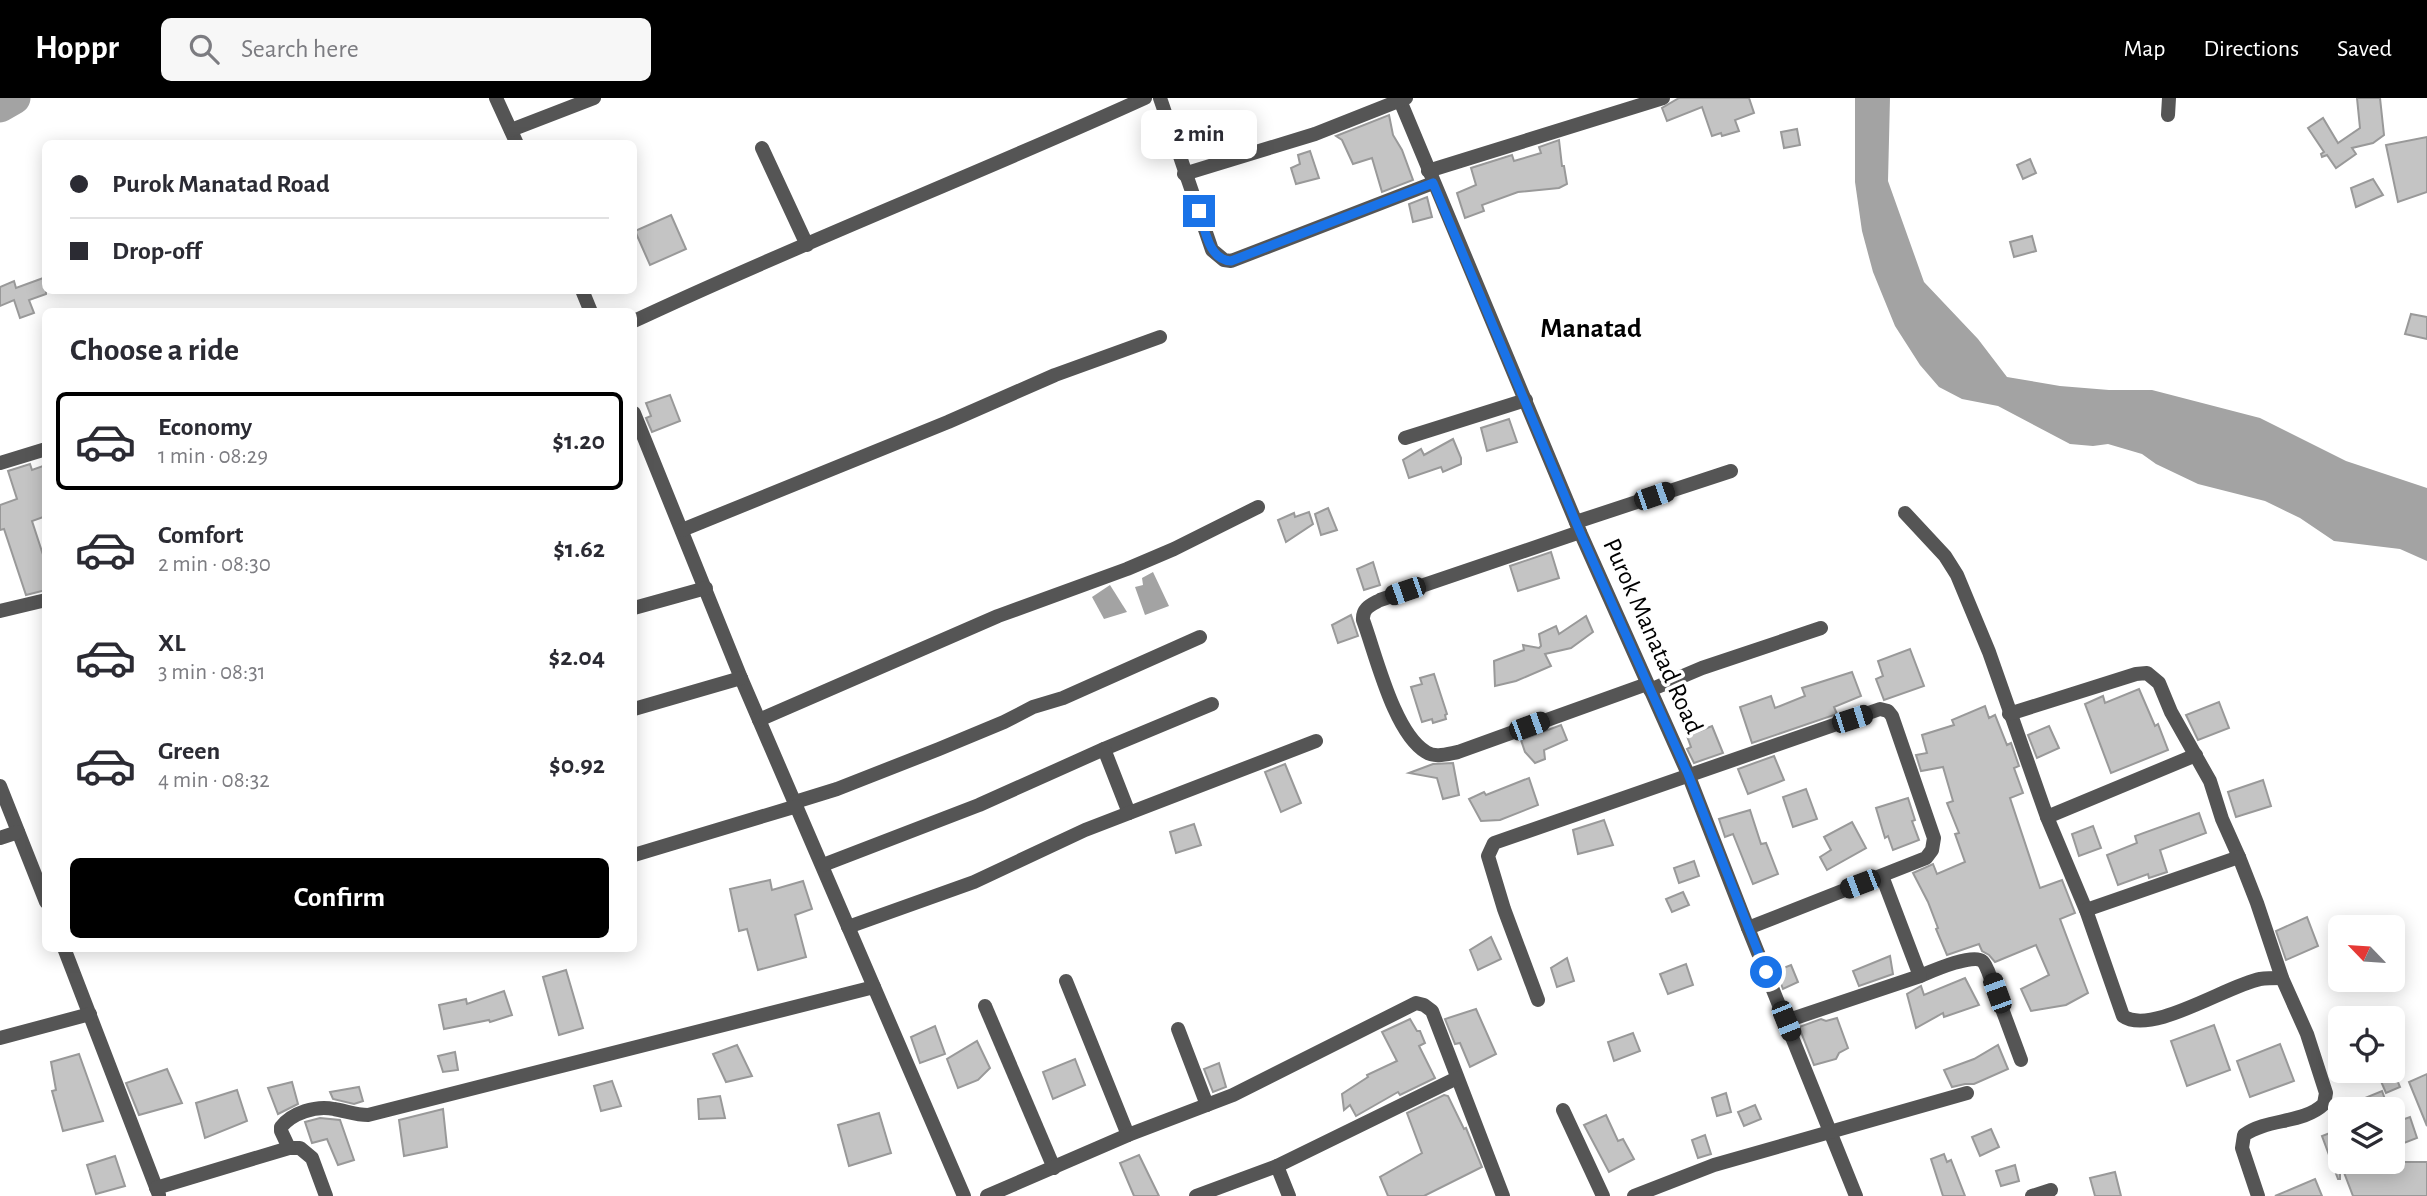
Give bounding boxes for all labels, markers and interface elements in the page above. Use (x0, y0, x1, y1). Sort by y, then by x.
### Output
search box (161, 18, 651, 81)
icon: search (185, 30, 223, 68)
text: Hoppr (35, 32, 119, 65)
text: Search here (241, 36, 359, 62)
text: Map (2123, 37, 2165, 61)
text: Directions (2203, 37, 2299, 61)
text: Saved (2337, 37, 2392, 61)
callout: 2 min (1141, 109, 1257, 158)
text: 2 min (1173, 123, 1225, 146)
text: Purok Manatad Road (112, 171, 330, 197)
route end (1183, 195, 1215, 227)
text: Drop-off (112, 238, 201, 264)
district label: Manatad (1540, 315, 1642, 343)
text: Choose a ride (70, 334, 239, 366)
icon: car (74, 410, 137, 473)
text: Economy (158, 414, 252, 440)
text: $1.20 (552, 428, 605, 454)
text: 1 min · 08:29 (158, 445, 268, 468)
car (1631, 479, 1678, 513)
icon: car (74, 518, 137, 581)
text: Comfort (158, 522, 243, 548)
street label: Purok Manatad Road (1598, 534, 1708, 738)
text: $1.62 (553, 536, 605, 562)
text: 2 min · 08:30 (158, 553, 271, 576)
car (1382, 574, 1429, 608)
icon: car (74, 626, 137, 689)
text: XL (158, 630, 185, 656)
text: $2.04 (548, 644, 605, 670)
text: 3 min · 08:31 (158, 661, 266, 684)
car (1829, 703, 1876, 735)
car (1506, 709, 1553, 743)
icon: car (74, 734, 137, 797)
text: Green (158, 738, 220, 764)
text: $0.92 (549, 752, 605, 778)
text: 4 min · 08:32 (158, 769, 270, 792)
button: Confirm (70, 858, 609, 938)
car (1837, 867, 1884, 901)
north arrow (2328, 915, 2404, 992)
map controls (2328, 915, 2405, 1174)
route start (1750, 956, 1782, 988)
car (1980, 970, 2015, 1016)
car (1769, 998, 1804, 1044)
button: locate (2328, 1006, 2405, 1083)
button: layers (2328, 1097, 2405, 1174)

